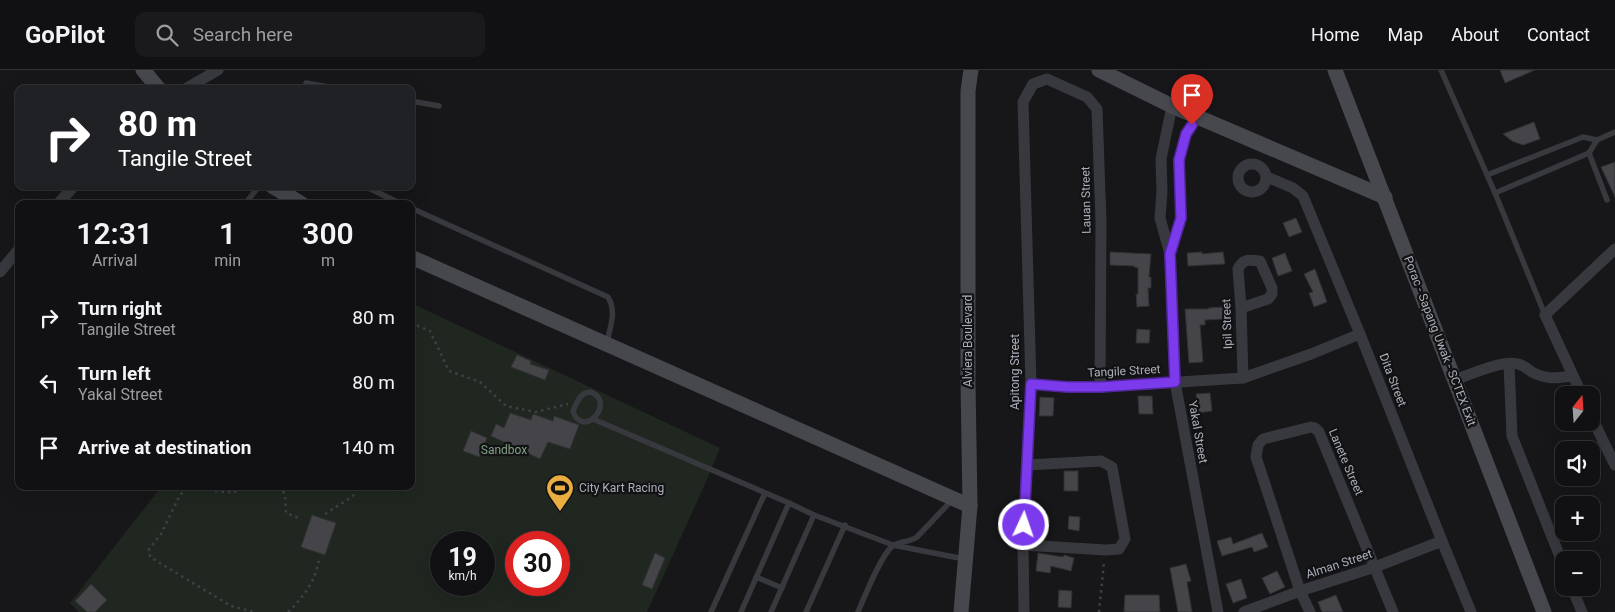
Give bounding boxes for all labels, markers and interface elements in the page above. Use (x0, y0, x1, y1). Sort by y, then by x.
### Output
search box (135, 12, 485, 57)
text: GoPilot (25, 21, 105, 49)
icon: search (153, 21, 181, 49)
text: Search here (193, 23, 293, 46)
text: Home (1311, 24, 1360, 45)
text: Map (1388, 24, 1423, 45)
text: About (1451, 24, 1499, 45)
text: Contact (1527, 24, 1590, 45)
pin (1171, 74, 1213, 125)
icon: arrive (1178, 81, 1206, 109)
text: 80 m (118, 104, 197, 145)
icon: right (35, 105, 100, 170)
text: Tangile Street (118, 146, 252, 171)
street label: Lauan Street (1078, 166, 1094, 234)
text: 12:31 (76, 216, 153, 251)
text: 1 (219, 216, 236, 251)
text: 300 (302, 216, 354, 251)
text: Arrival (92, 251, 137, 270)
text: min (214, 251, 241, 270)
text: m (321, 251, 335, 270)
street label: Porac - Sapang Uwak - SCTEX Exit (1401, 254, 1479, 428)
street label: Alviera Boulevard (961, 295, 975, 387)
text: Turn right (78, 297, 162, 320)
street label: Ipil Street (1219, 298, 1235, 349)
icon: right (35, 304, 63, 332)
text: 80 m (352, 306, 395, 329)
text: Tangile Street (78, 320, 176, 339)
street label: Apitong Street (1008, 334, 1022, 410)
street label: Dita Street (1376, 351, 1410, 409)
text: Turn left (78, 362, 151, 385)
street label: Tangile Street (1087, 362, 1161, 380)
icon: left (35, 369, 63, 397)
text: 80 m (352, 371, 395, 394)
text: Yakal Street (78, 385, 163, 404)
north arrow (1555, 386, 1600, 431)
map controls (1555, 386, 1600, 596)
street label: Yakal Street (1186, 400, 1210, 465)
street label: Lanete Street (1326, 427, 1366, 497)
icon: arrive (35, 434, 63, 462)
text: Arrive at destination (78, 436, 251, 459)
text: 140 m (342, 436, 395, 459)
button: sound (1555, 441, 1600, 486)
park label: Sandbox (481, 443, 527, 457)
sports icon: City Kart Racing (545, 473, 575, 512)
place label: City Kart Racing (579, 481, 664, 495)
button: + (1555, 496, 1600, 541)
position arrow (997, 498, 1049, 550)
speed limit sign: 30 (505, 531, 570, 596)
text: 19 (448, 543, 477, 572)
street label: Alman Street (1304, 547, 1374, 581)
button: − (1555, 551, 1600, 596)
text: km/h (448, 569, 477, 583)

